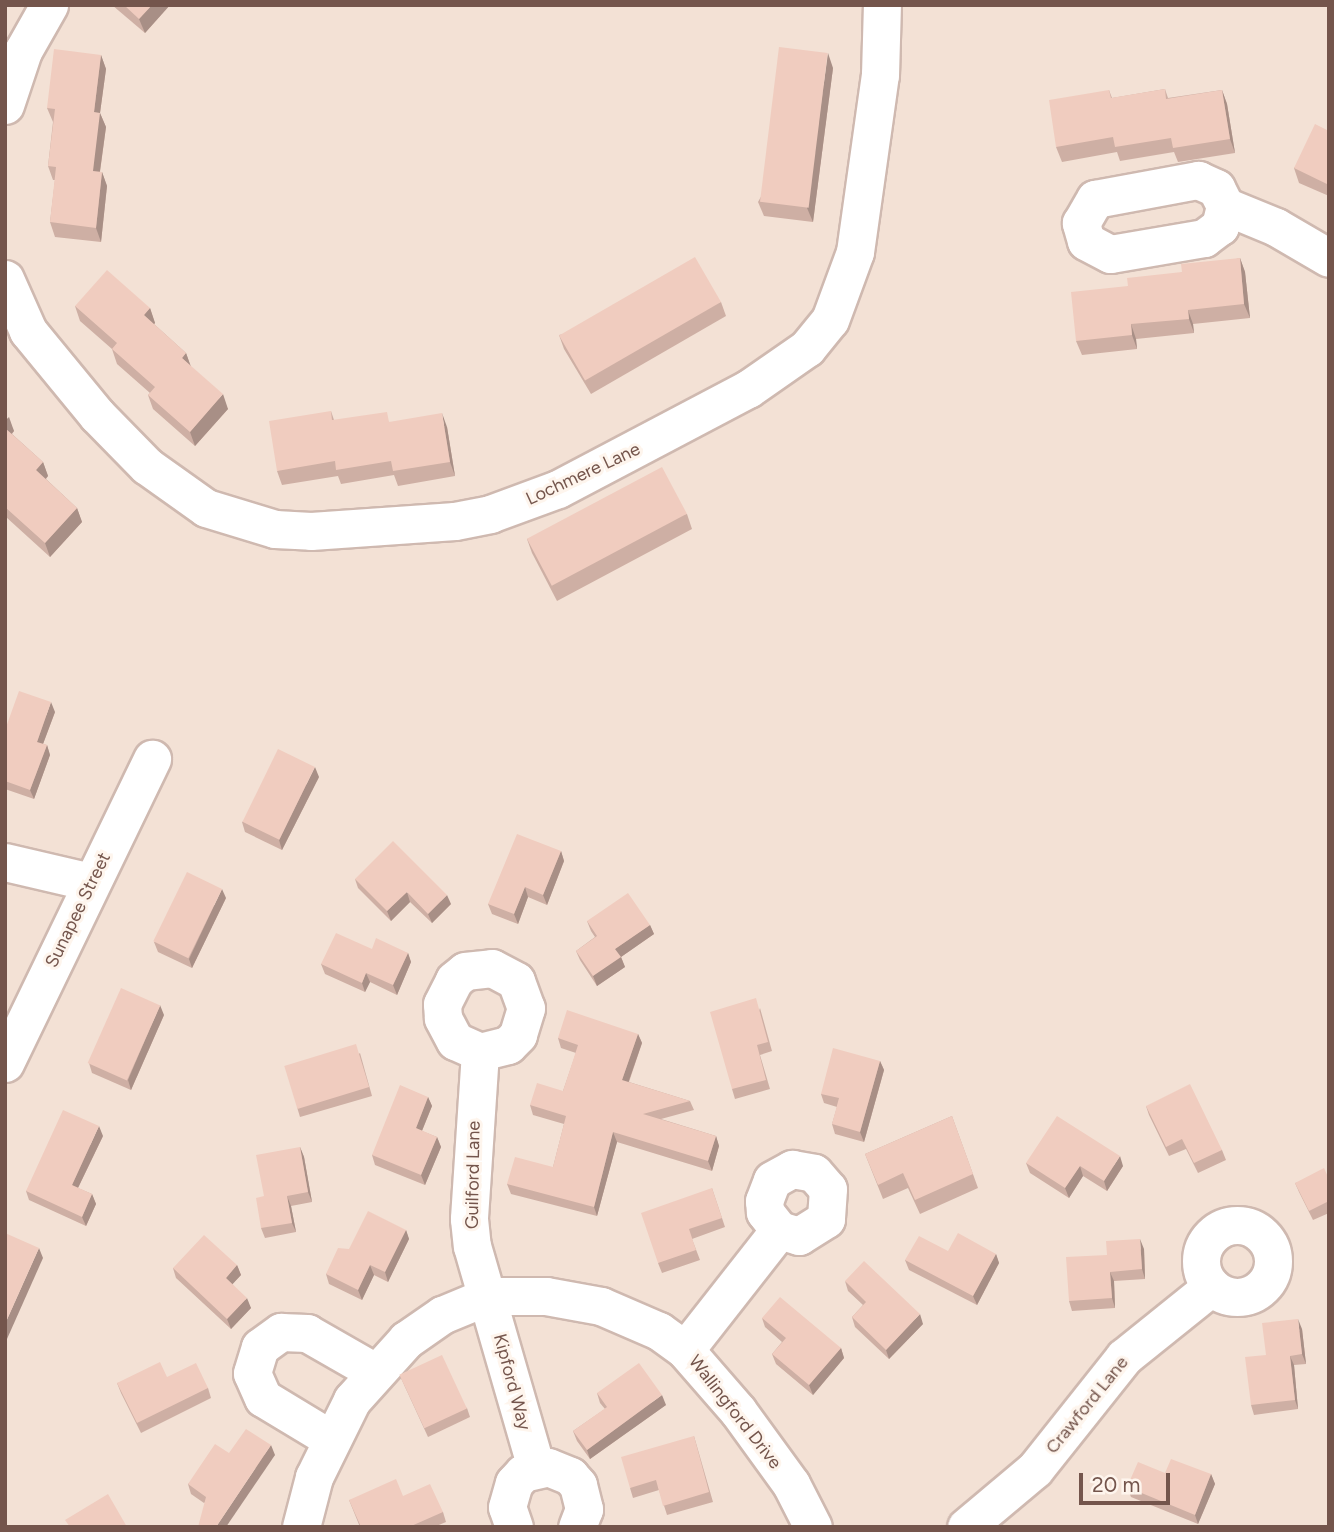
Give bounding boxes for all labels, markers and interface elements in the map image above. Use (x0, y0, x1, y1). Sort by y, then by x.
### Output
street label: Lochmere Lane (522, 438, 644, 510)
street label: Sunapee Street (41, 849, 115, 971)
street label: Guilford Lane (461, 1121, 485, 1229)
street label: Kipford Way (489, 1331, 535, 1433)
street label: Wallingford Drive (684, 1351, 786, 1473)
street label: Crawford Lane (1041, 1352, 1133, 1458)
scale bar (1082, 1458, 1173, 1502)
text: 20 m (1092, 1472, 1140, 1497)

